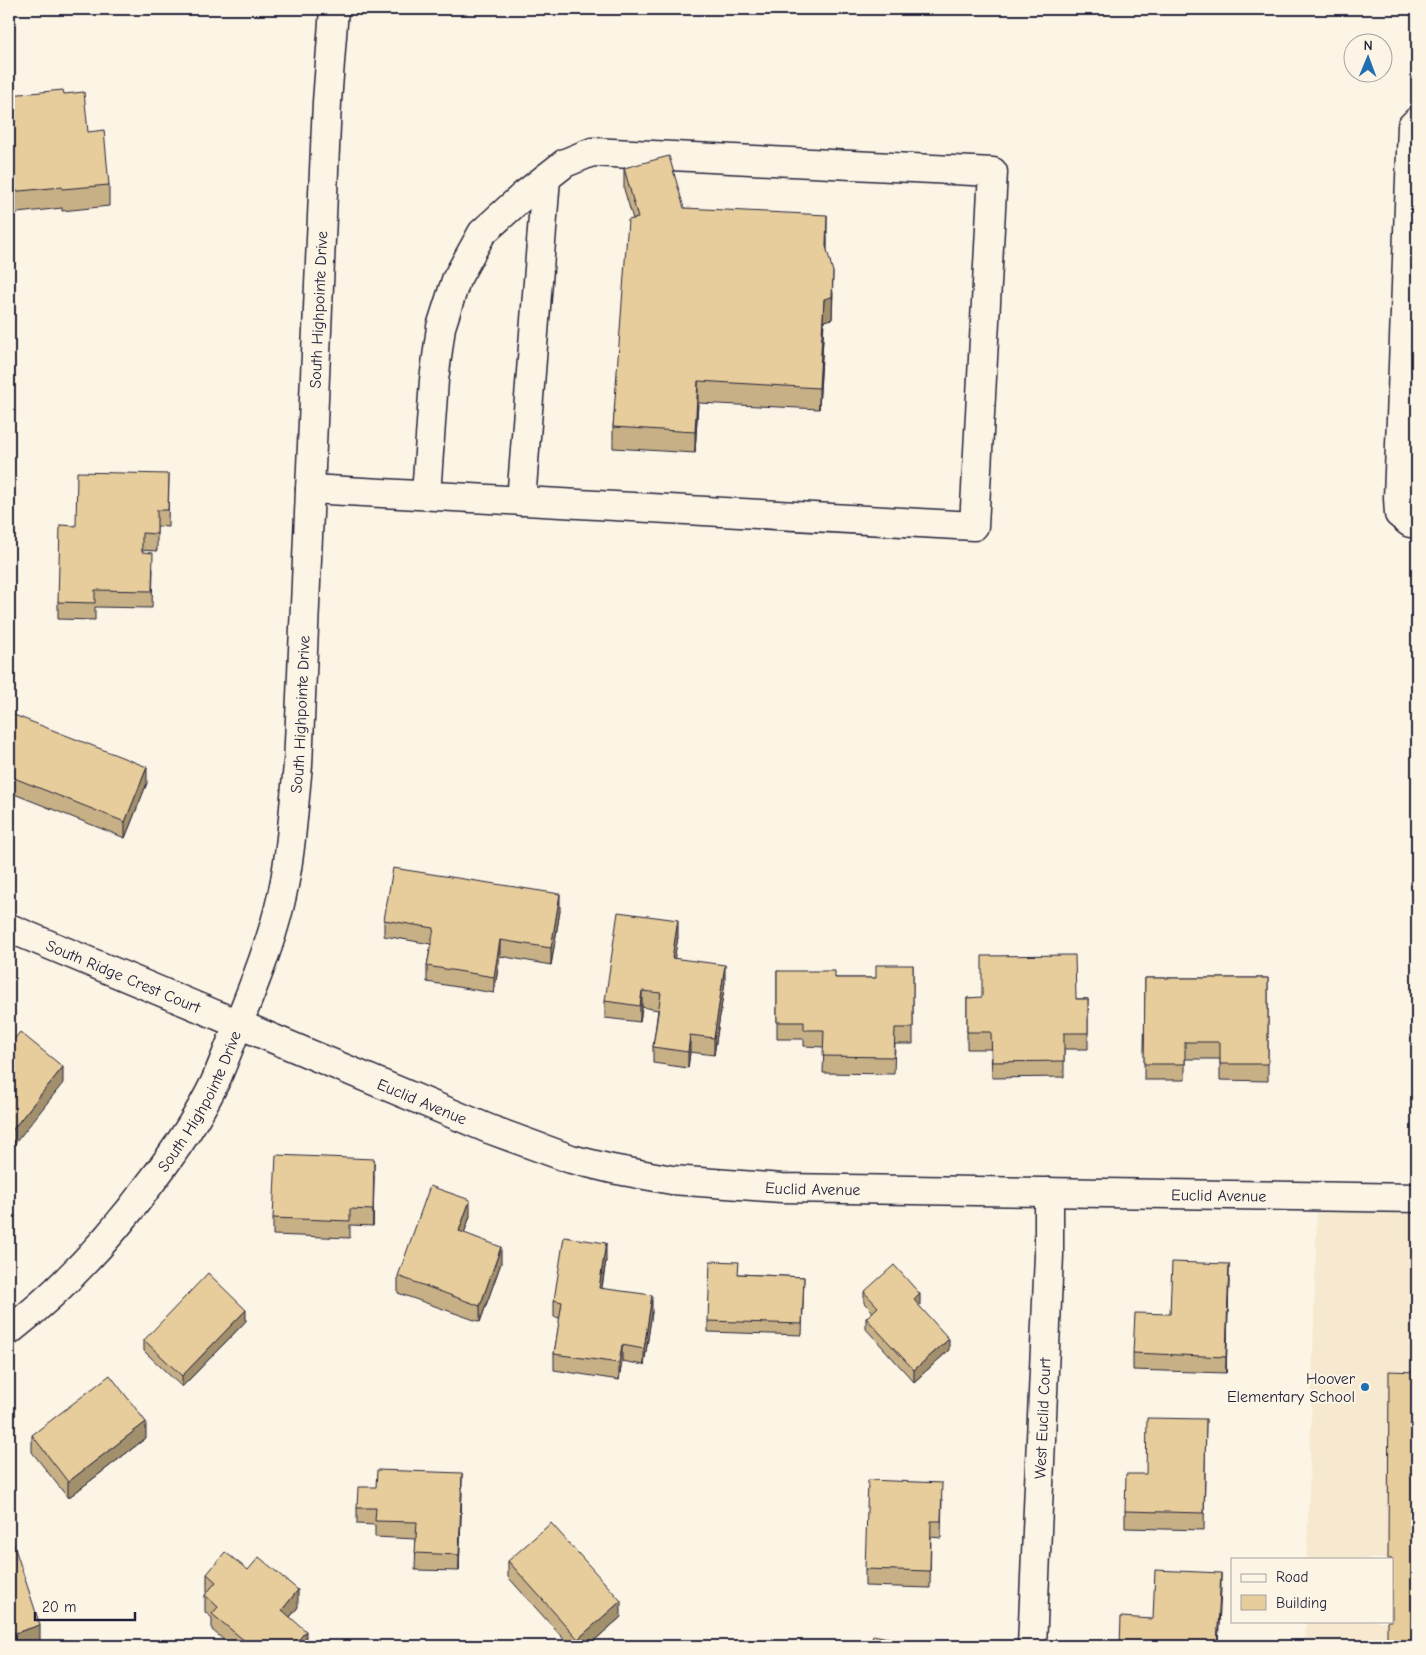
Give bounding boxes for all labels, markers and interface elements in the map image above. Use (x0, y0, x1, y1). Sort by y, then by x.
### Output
north arrow (1344, 32, 1394, 82)
text: N (1364, 37, 1373, 54)
street label: South Highpointe Drive (306, 231, 331, 389)
street label: South Highpointe Drive (287, 635, 314, 794)
street label: South Ridge Crest Court (43, 937, 203, 1017)
street label: South Highpointe Drive (154, 1029, 245, 1176)
street label: Euclid Avenue (374, 1075, 469, 1129)
street label: Euclid Avenue (764, 1179, 861, 1199)
street label: Euclid Avenue (1171, 1186, 1267, 1206)
street label: West Euclid Court (1031, 1357, 1055, 1479)
place label: Hoover Elementary School (1227, 1370, 1356, 1406)
marker: Hoover Elementary School (1359, 1381, 1371, 1393)
legend (1231, 1558, 1394, 1622)
text: Road (1276, 1568, 1308, 1586)
scale bar (35, 1590, 135, 1622)
text: Building (1276, 1594, 1327, 1612)
text: 20 m (42, 1598, 76, 1616)

